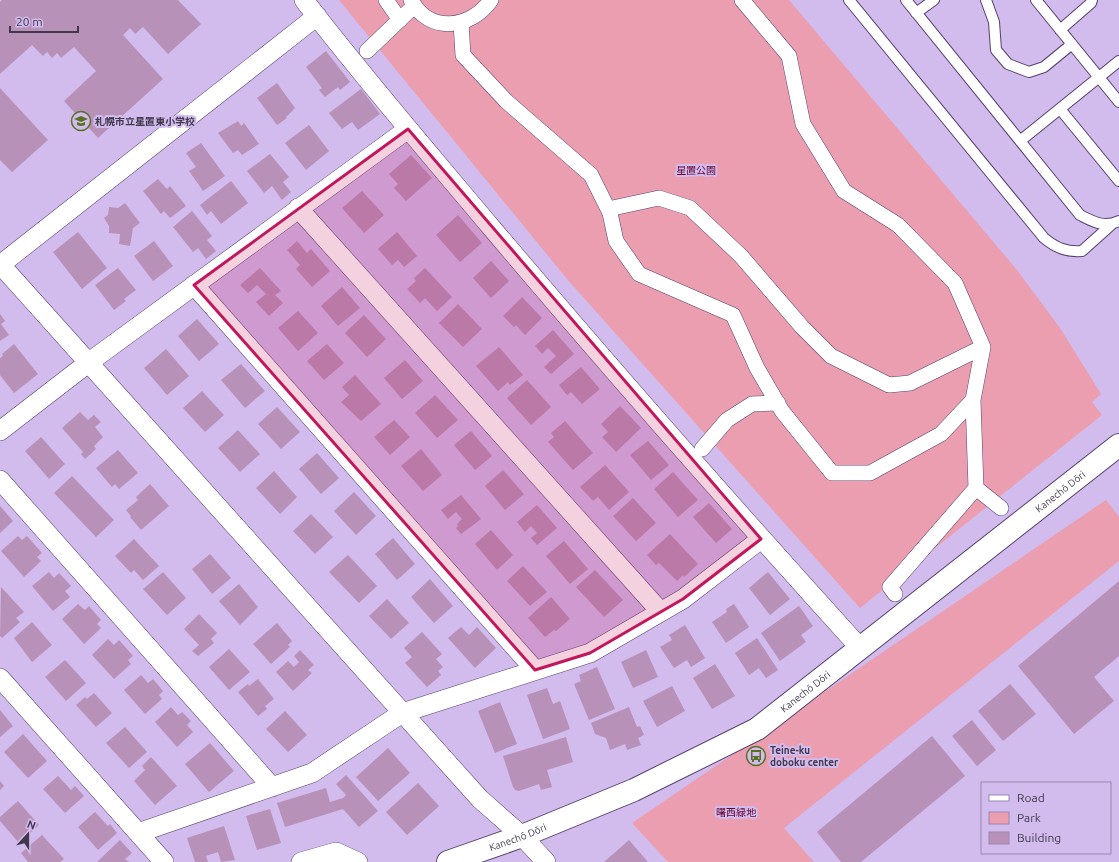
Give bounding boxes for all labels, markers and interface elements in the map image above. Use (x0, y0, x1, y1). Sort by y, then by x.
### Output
scale bar (10, 8, 78, 34)
text: 20 m (16, 15, 43, 28)
school or university icon: 札幌市立星置東小学校 (70, 110, 92, 132)
place label: 札幌市立星置東小学校 (95, 116, 195, 127)
park label: 星置公園 (676, 165, 716, 176)
street label: Kanechō Dōri (1033, 468, 1087, 514)
street label: Kanechō Dōri (778, 668, 832, 714)
bus stop icon: Teine-ku doboku center (745, 745, 767, 767)
place label: Teine-ku doboku center (770, 745, 839, 768)
legend (981, 782, 1111, 854)
text: Road (1017, 791, 1045, 804)
park label: 曙西緑地 (716, 807, 757, 818)
text: Park (1017, 811, 1041, 824)
north arrow (8, 814, 48, 854)
text: N (26, 818, 38, 832)
street label: Kanechō Dōri (488, 821, 548, 853)
text: Building (1017, 831, 1061, 844)

